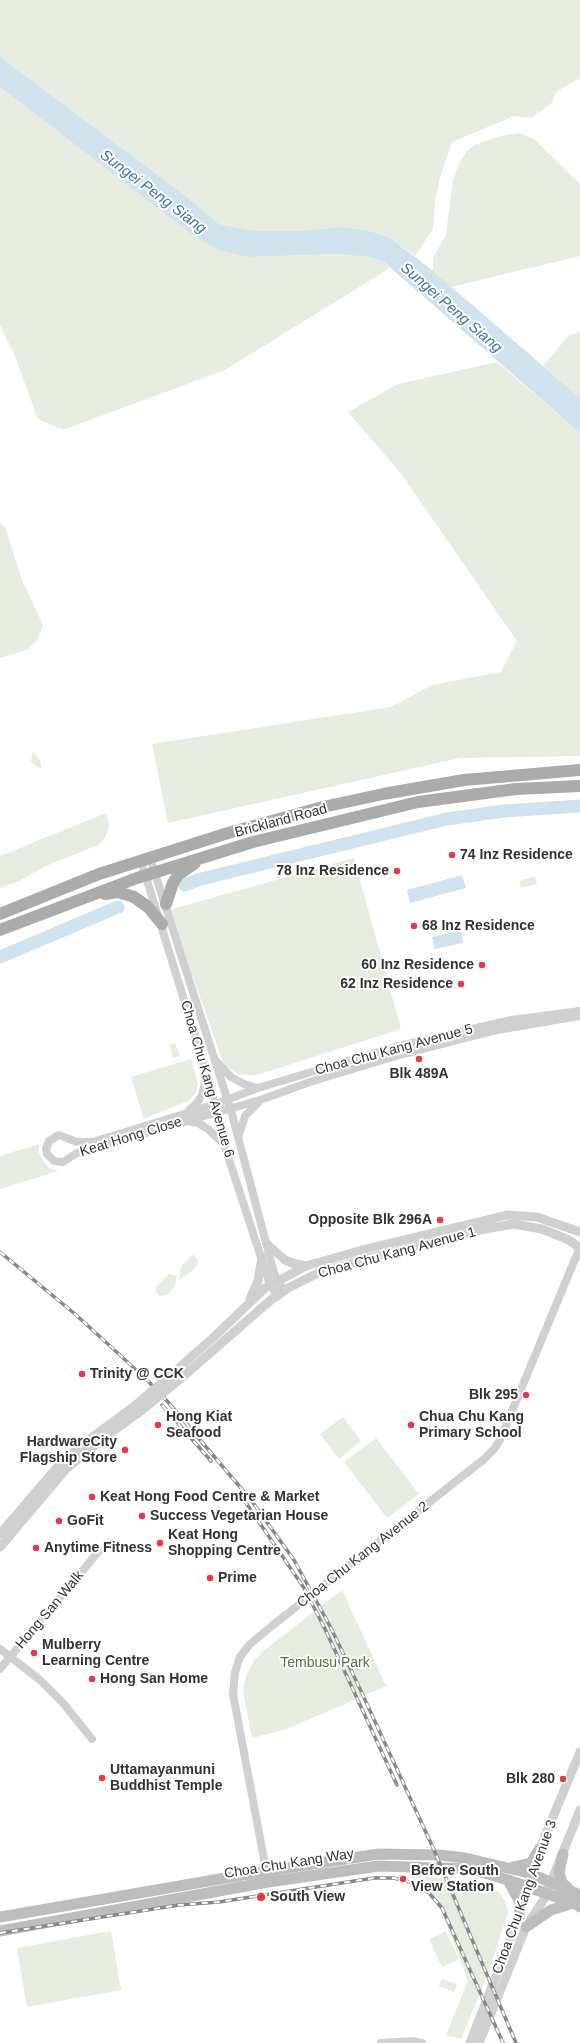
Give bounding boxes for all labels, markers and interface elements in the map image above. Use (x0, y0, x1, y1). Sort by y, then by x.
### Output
water label: Sungei Peng Siang (96, 146, 210, 238)
water label: Sungei Peng Siang (397, 259, 505, 357)
street label: Brickland Road (233, 801, 329, 841)
place label: 74 Inz Residence (460, 847, 573, 863)
marker: 74 Inz Residence (447, 850, 457, 860)
place label: 78 Inz Residence (276, 863, 389, 879)
marker: 78 Inz Residence (392, 866, 402, 876)
place label: 68 Inz Residence (422, 918, 535, 934)
marker: 68 Inz Residence (409, 921, 419, 931)
place label: 60 Inz Residence (361, 957, 474, 973)
marker: 60 Inz Residence (477, 960, 487, 970)
place label: 62 Inz Residence (340, 976, 453, 992)
marker: 62 Inz Residence (456, 979, 466, 989)
street label: Choa Chu Kang Avenue 6 (177, 999, 237, 1159)
street label: Choa Chu Kang Avenue 5 (313, 1021, 475, 1079)
marker: Blk 489A (414, 1054, 424, 1064)
place label: Blk 489A (389, 1066, 449, 1082)
street label: Keat Hong Close (78, 1113, 184, 1161)
place label: Opposite Blk 296A (308, 1212, 432, 1228)
marker: Opposite Blk 296A (435, 1215, 445, 1225)
street label: Choa Chu Kang Avenue 1 (316, 1224, 478, 1282)
place label: Trinity @ CCK (90, 1366, 184, 1382)
marker: Trinity @ CCK (77, 1369, 87, 1379)
place label: Blk 295 (469, 1387, 518, 1403)
marker: Blk 295 (521, 1390, 531, 1400)
place label: Hong Kiat Seafood (166, 1409, 232, 1442)
place label: Chua Chu Kang Primary School (419, 1409, 524, 1442)
marker: Hong Kiat Seafood (153, 1420, 163, 1430)
marker: Chua Chu Kang Primary School (406, 1420, 416, 1430)
place label: HardwareCity Flagship Store (20, 1434, 117, 1466)
marker: HardwareCity Flagship Store (120, 1445, 130, 1455)
place label: Keat Hong Food Centre & Market (100, 1489, 319, 1505)
marker: Keat Hong Food Centre & Market (87, 1492, 97, 1502)
street label: Choa Chu Kang Avenue 2 (294, 1498, 432, 1612)
place label: Success Vegetarian House (150, 1508, 328, 1524)
marker: Success Vegetarian House (137, 1511, 147, 1521)
place label: GoFit (67, 1513, 104, 1529)
marker: GoFit (54, 1516, 64, 1526)
place label: Keat Hong Shopping Centre (168, 1527, 281, 1560)
marker: Keat Hong Shopping Centre (155, 1538, 165, 1548)
place label: Anytime Fitness (44, 1540, 152, 1556)
marker: Anytime Fitness (31, 1543, 41, 1553)
street label: Hong San Walk (12, 1568, 88, 1652)
place label: Prime (218, 1570, 257, 1586)
marker: Prime (205, 1573, 215, 1583)
place label: Mulberry Learning Centre (42, 1637, 149, 1670)
marker: Mulberry Learning Centre (29, 1648, 39, 1658)
park label: Tembusu Park (280, 1655, 370, 1671)
place label: Hong San Home (100, 1671, 208, 1687)
marker: Hong San Home (87, 1674, 97, 1684)
place label: Uttamayanmuni Buddhist Temple (110, 1762, 223, 1794)
place label: Blk 280 (506, 1771, 555, 1787)
marker: Uttamayanmuni Buddhist Temple (97, 1773, 107, 1783)
marker: Blk 280 (558, 1774, 568, 1784)
street label: Choa Chu Kang Avenue 3 (489, 1818, 561, 1976)
street label: Choa Chu Kang Way (223, 1845, 355, 1883)
place label: Before South View Station (411, 1863, 499, 1896)
marker: Before South View Station (398, 1874, 408, 1884)
place label: South View (270, 1889, 345, 1905)
marker: South View (255, 1891, 267, 1903)

